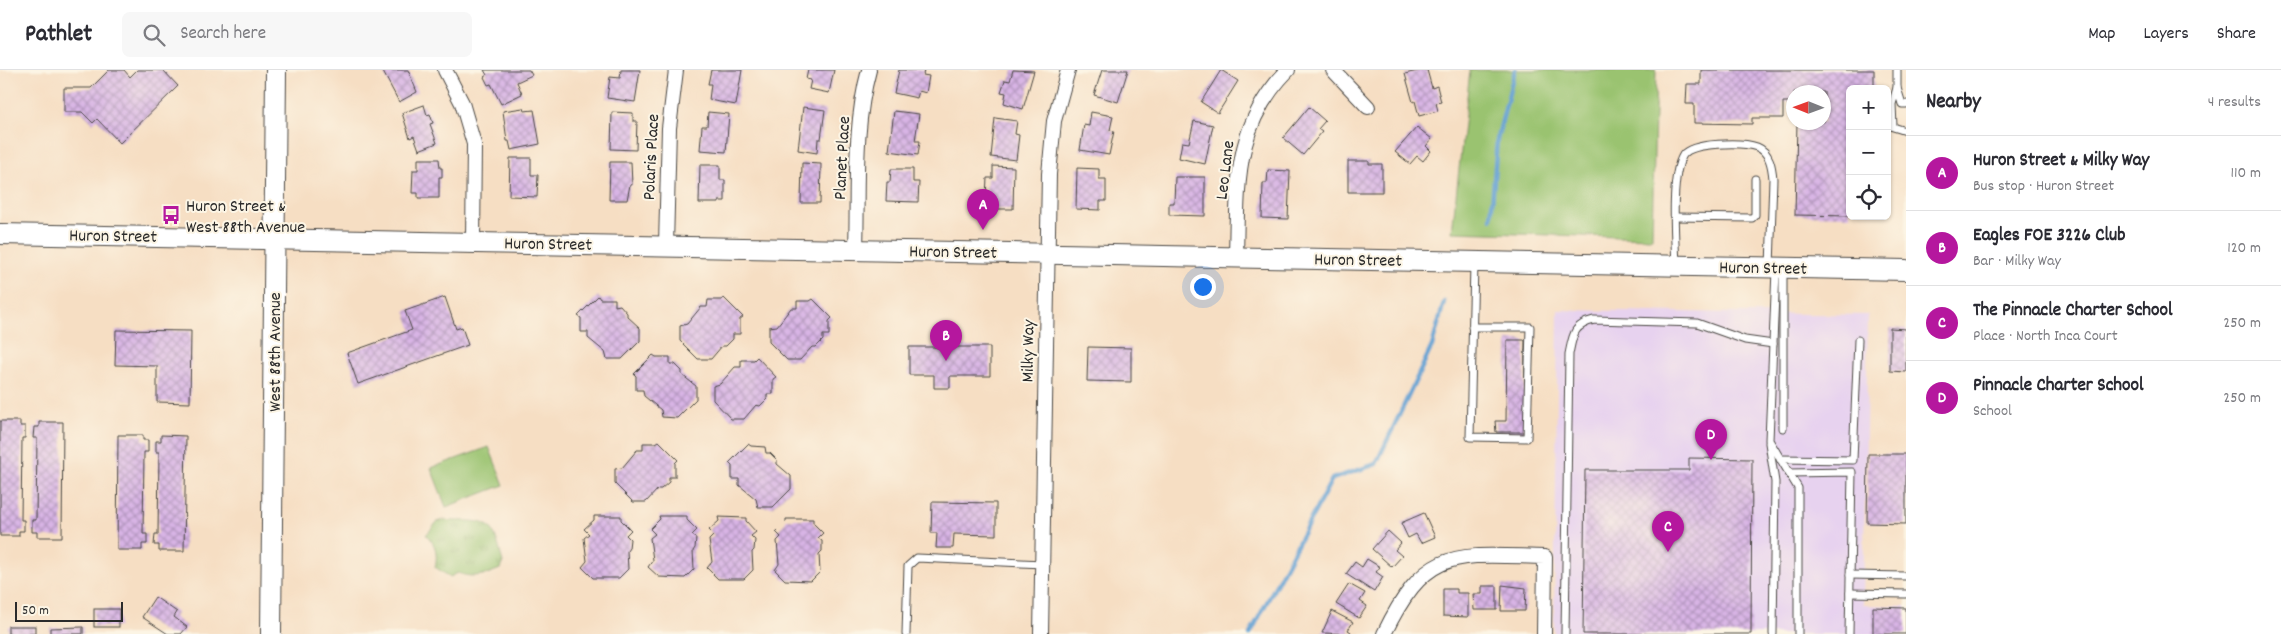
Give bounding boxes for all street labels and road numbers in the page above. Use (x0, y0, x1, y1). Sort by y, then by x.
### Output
street label: Polaris Place (638, 113, 667, 201)
street label: Planet Place (829, 115, 858, 201)
street label: Leo Lane (1210, 139, 1243, 201)
street label: Huron Street (69, 224, 157, 251)
street label: Huron Street (504, 232, 592, 259)
street label: Huron Street (909, 240, 997, 267)
street label: Huron Street (1314, 248, 1402, 275)
street label: Huron Street (1719, 256, 1807, 283)
street label: West 88th Avenue (264, 292, 289, 412)
street label: Milky Way (1016, 319, 1043, 383)

